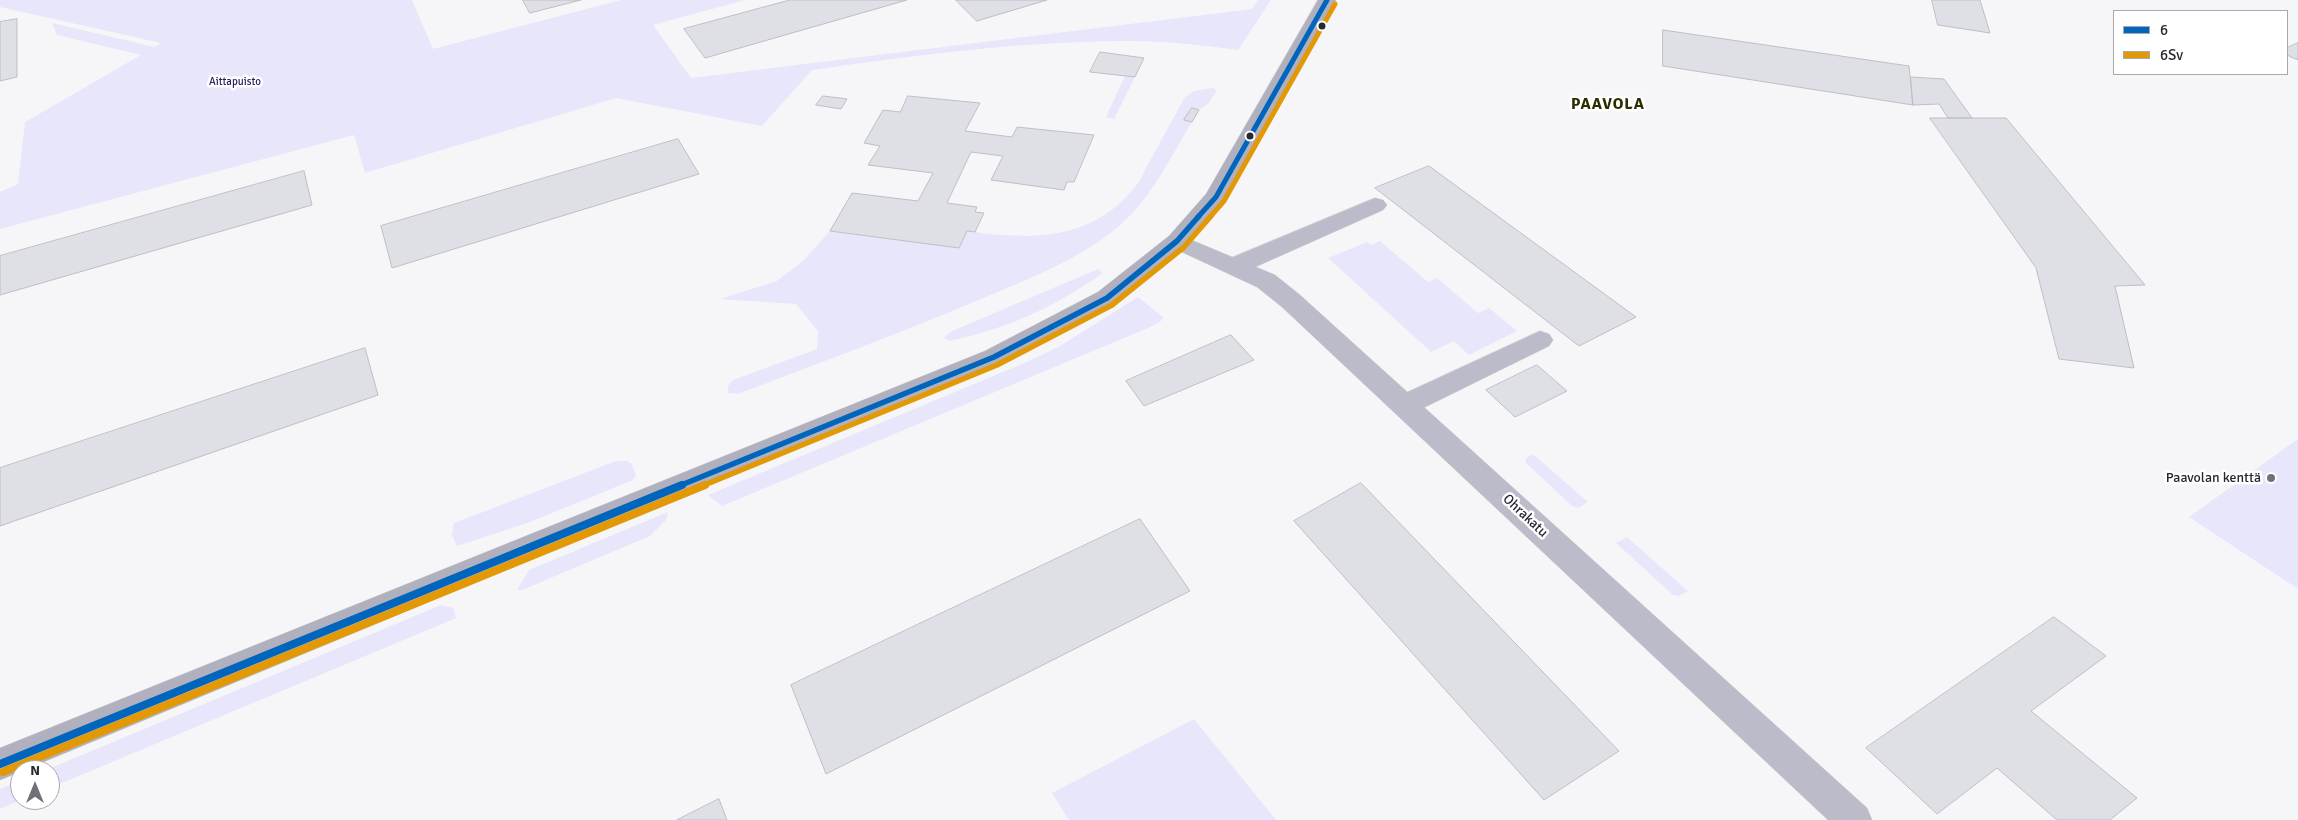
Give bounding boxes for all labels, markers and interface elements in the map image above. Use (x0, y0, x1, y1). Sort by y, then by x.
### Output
legend (2113, 10, 2288, 75)
unlabelled marker (1317, 21, 1327, 31)
text: 6 (2160, 21, 2168, 39)
text: 6Sv (2160, 46, 2183, 64)
park label: Aittapuisto (209, 75, 261, 89)
district label: PAAVOLA (1570, 95, 1646, 115)
unlabelled marker (1245, 131, 1255, 141)
place label: Paavolan kenttä (2166, 470, 2261, 486)
marker: Paavolan kenttä (2265, 472, 2277, 484)
street label: Ohrakatu (1499, 491, 1551, 541)
north arrow (10, 760, 60, 810)
text: N (30, 762, 40, 779)

